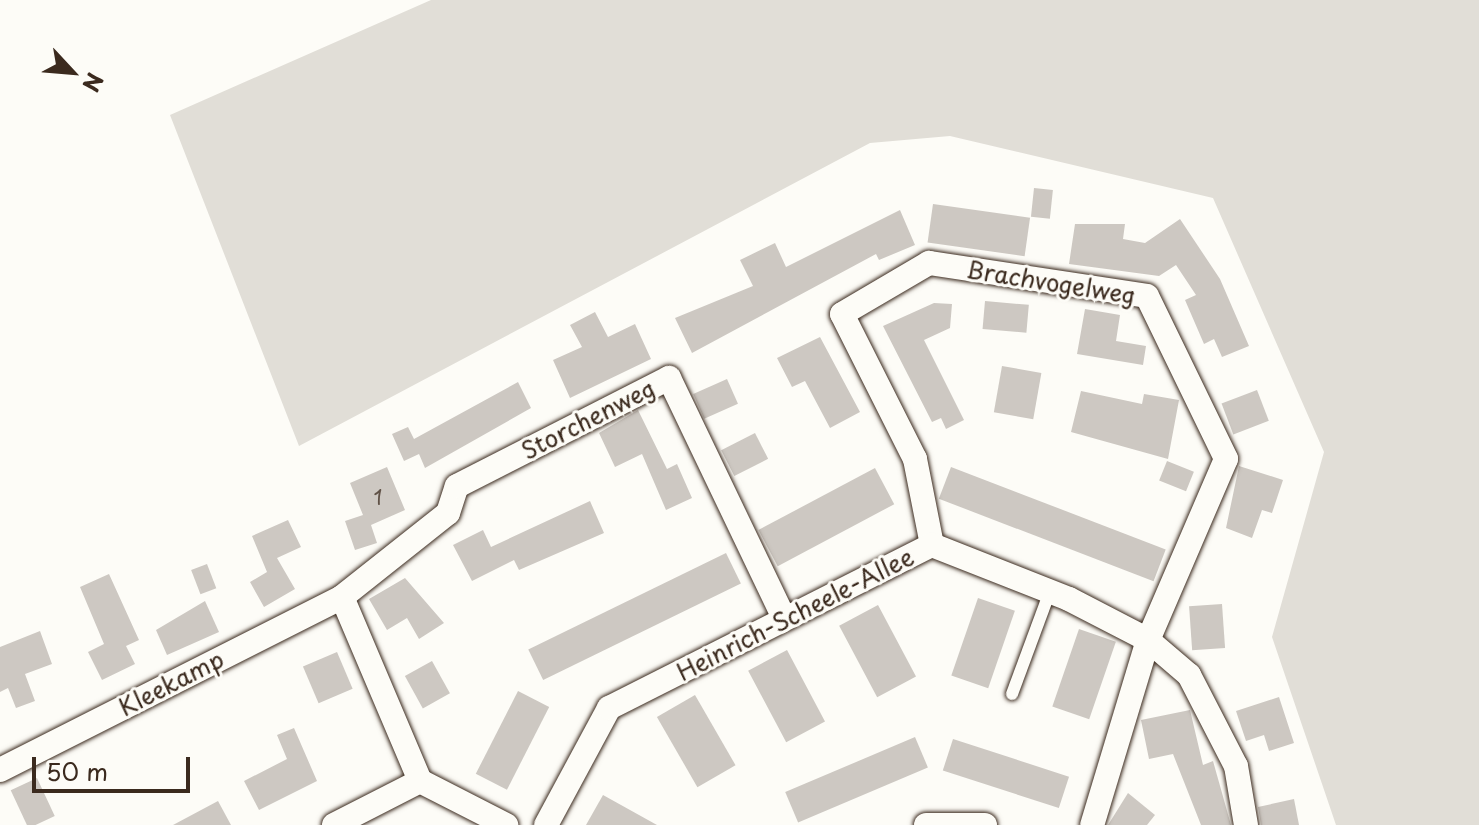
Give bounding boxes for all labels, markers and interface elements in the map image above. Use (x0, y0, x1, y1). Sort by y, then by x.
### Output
north arrow (32, 32, 112, 112)
text: N (75, 68, 113, 98)
street label: Brachvogelweg (964, 254, 1138, 310)
street label: Storchenweg (516, 373, 660, 465)
house number: 1 (374, 485, 382, 509)
street label: Heinrich-Scheele-Allee (672, 542, 918, 686)
street label: Kleekamp (114, 644, 228, 722)
scale bar (36, 741, 194, 791)
text: 50 m (46, 753, 108, 789)

